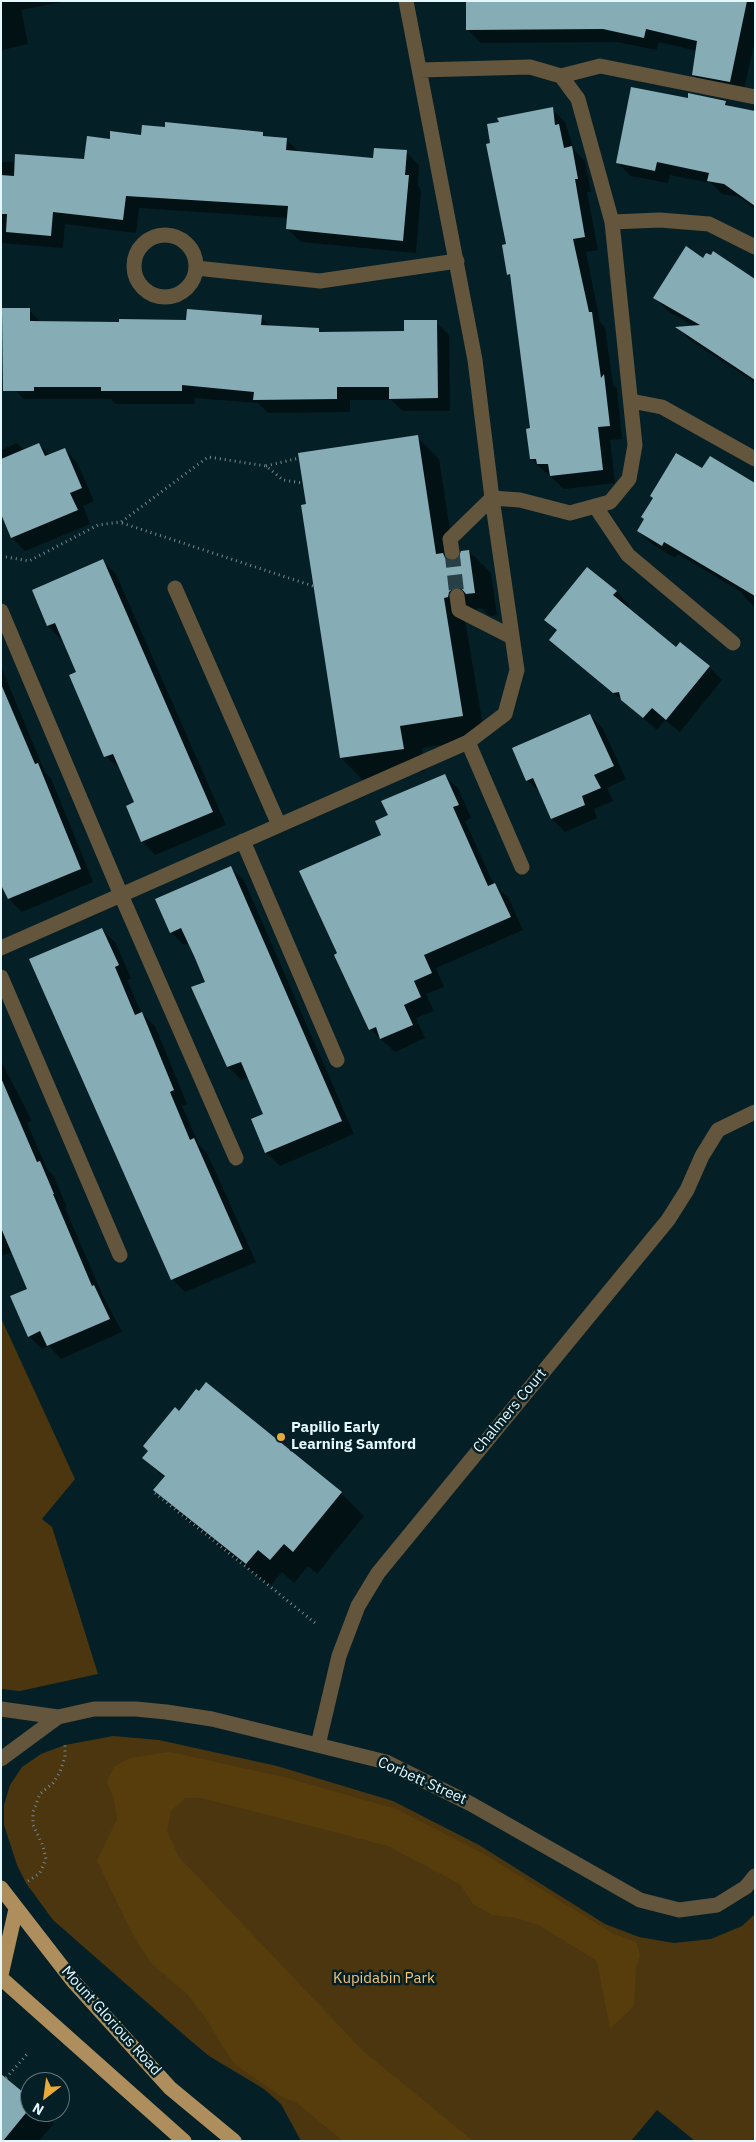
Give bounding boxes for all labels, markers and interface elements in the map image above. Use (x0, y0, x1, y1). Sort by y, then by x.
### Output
street label: Chalmers Court (469, 1365, 551, 1457)
place label: Papilio Early Learning Samford (291, 1419, 416, 1454)
marker: Papilio Early Learning Samford (275, 1431, 287, 1443)
street label: Corbett Street (375, 1753, 469, 1809)
street label: Mount Glorious Road (57, 1963, 165, 2079)
park label: Kupidabin Park (333, 1970, 435, 1988)
north arrow (20, 2072, 70, 2122)
text: N (29, 2099, 47, 2119)

